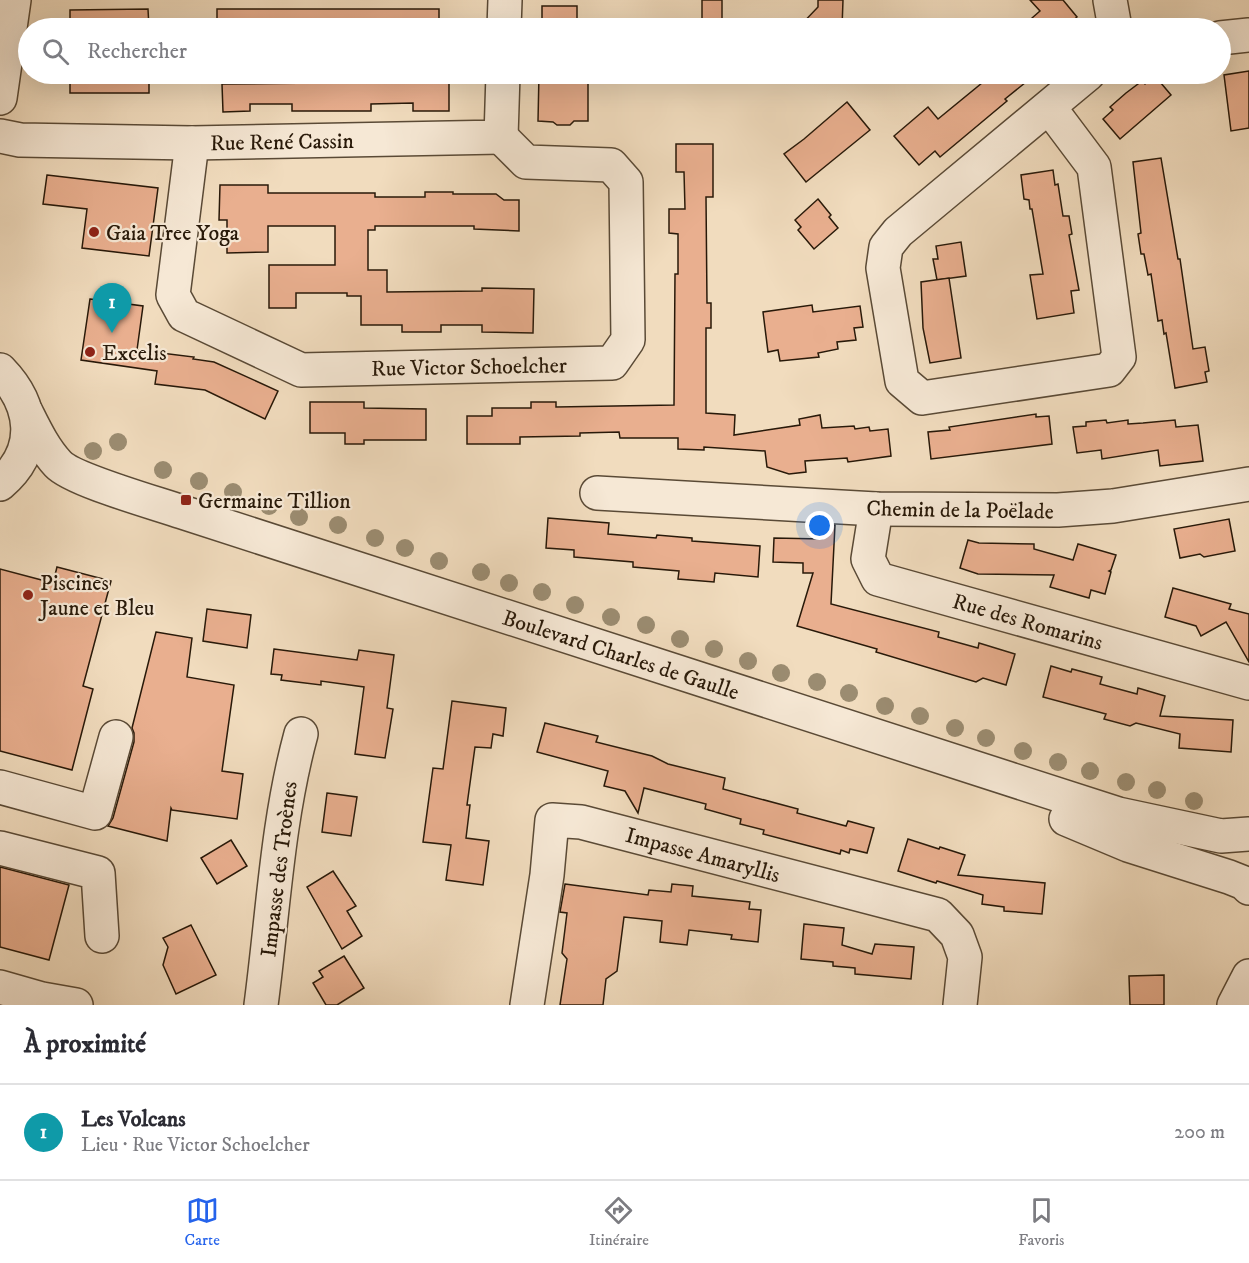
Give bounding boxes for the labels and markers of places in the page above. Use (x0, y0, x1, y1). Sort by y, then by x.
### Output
place label: Gaia Tree Yoga (106, 220, 240, 247)
marker: Gaia Tree Yoga (87, 225, 101, 239)
pin: 1 (92, 284, 132, 333)
place label: Excelis (102, 340, 166, 367)
marker: Excelis (83, 345, 97, 359)
place label: Germaine Tillion (198, 488, 351, 515)
marker: Germaine Tillion (179, 493, 193, 507)
place label: Piscines Jaune et Bleu (38, 570, 155, 622)
marker: Piscines Jaune et Bleu (21, 588, 35, 602)

